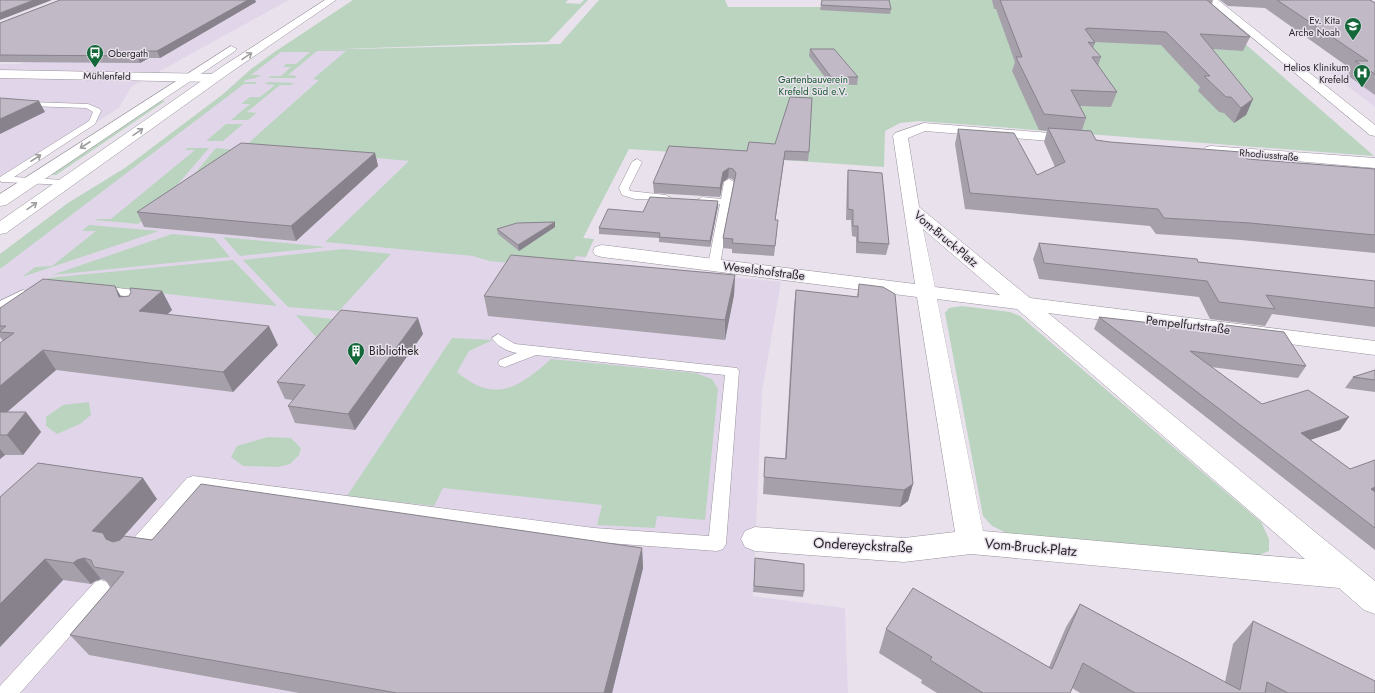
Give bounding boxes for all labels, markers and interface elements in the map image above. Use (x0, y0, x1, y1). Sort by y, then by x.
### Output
place label: Ev. Kita Arche Noah (1289, 13, 1340, 40)
school or university icon: Ev. Kita Arche Noah (1343, 16, 1363, 41)
bus stop icon: Obergath (85, 43, 105, 68)
place label: Obergath (108, 46, 148, 61)
one-way arrow (241, 52, 252, 60)
place label: Helios Klinikum Krefeld (1284, 60, 1349, 87)
hospital icon: Helios Klinikum Krefeld (1352, 63, 1372, 88)
street label: Mühlenfeld (83, 68, 131, 84)
park label: Gartenbauverein Krefeld Süd e.V. (778, 72, 848, 99)
one-way arrow (133, 128, 144, 136)
one-way arrow (79, 141, 90, 150)
street label: Rhodiusstraße (1239, 145, 1299, 165)
one-way arrow (30, 153, 42, 161)
one-way arrow (26, 202, 37, 210)
street label: Vom-Bruck-Platz (910, 207, 983, 272)
street label: Weselshofstraße (722, 257, 806, 285)
street label: Pempelfurtstraße (1145, 311, 1231, 339)
building icon: Bibliothek (346, 341, 366, 366)
place label: Bibliothek (369, 342, 419, 360)
street label: Ondereyckstraße (813, 532, 913, 558)
street label: Vom-Bruck-Platz (984, 533, 1079, 561)

